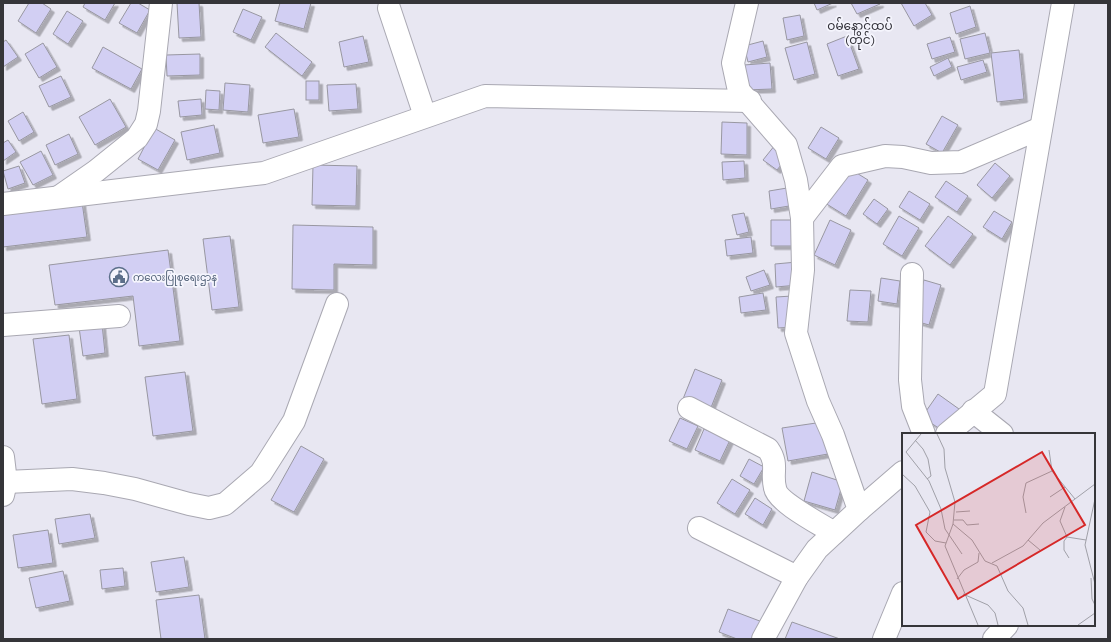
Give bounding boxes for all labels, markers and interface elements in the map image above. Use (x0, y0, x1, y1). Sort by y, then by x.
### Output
district label: ဝမ်နောင်ထပ် (တိုင်) (827, 17, 893, 50)
public building icon: ကလေးပြုစုရေးဌာန (108, 266, 130, 288)
place label: ကလေးပြုစုရေးဌာန (133, 270, 217, 286)
inset map (902, 433, 1095, 626)

